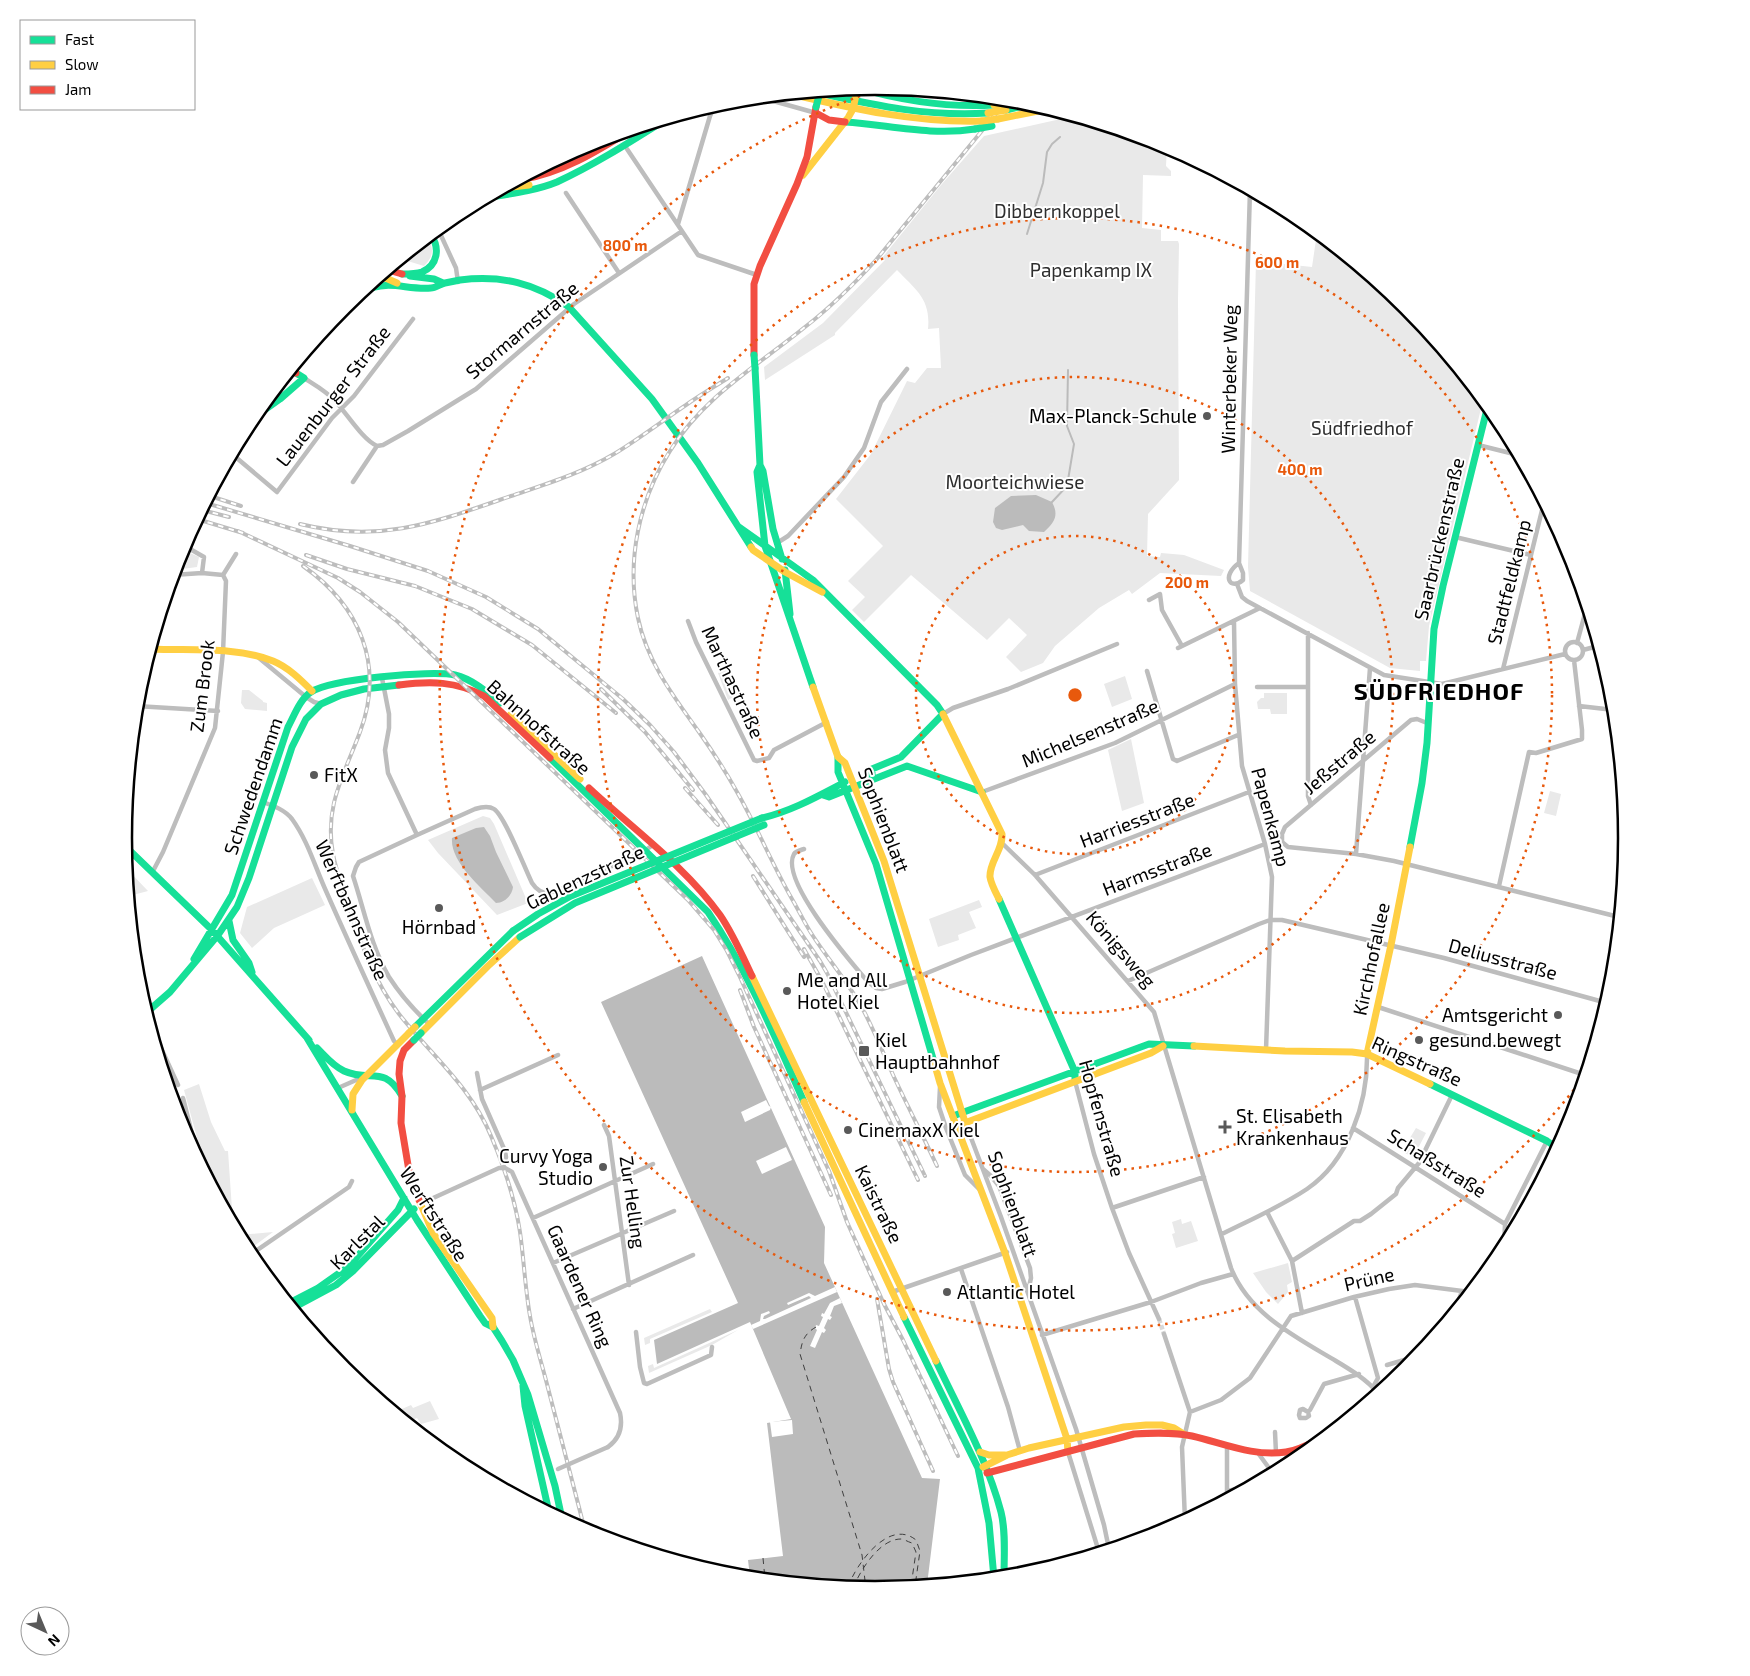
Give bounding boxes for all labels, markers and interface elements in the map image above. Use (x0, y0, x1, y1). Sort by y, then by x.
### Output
legend (20, 20, 195, 110)
text: Fast (65, 30, 95, 48)
text: Slow (65, 55, 99, 73)
text: Jam (65, 80, 91, 98)
park label: Dibbernkoppel (994, 199, 1120, 222)
text: 800 m (603, 236, 647, 254)
text: 600 m (1255, 253, 1299, 271)
park label: Papenkamp IX (1030, 258, 1153, 281)
street label: Stormarnstraße (461, 276, 583, 383)
street label: Winterbeker Weg (1216, 304, 1241, 454)
street label: Lauenburger Straße (270, 321, 395, 471)
place label: Max-Planck-Schule (1029, 404, 1197, 427)
marker: Max-Planck-Schule (1201, 410, 1213, 422)
park label: Südfriedhof (1311, 416, 1414, 439)
street label: Saarbrückenstraße (1409, 455, 1468, 622)
text: 400 m (1278, 460, 1322, 478)
park label: Moorteichwiese (946, 470, 1084, 493)
street label: Stadtfeldkamp (1482, 517, 1535, 647)
text: 200 m (1165, 573, 1209, 591)
street label: Marthastraße (697, 622, 770, 742)
street label: Zum Brook (184, 638, 219, 733)
street label: Bahnhofstraße (483, 674, 596, 779)
district label: SÜDFRIEDHOF (1354, 676, 1524, 705)
centre of rings (1066, 686, 1084, 704)
street label: Michelsenstraße (1018, 693, 1162, 772)
street label: Schwedendamm (218, 714, 287, 857)
street label: Jeßstraße (1298, 725, 1380, 799)
place label: FitX (324, 763, 358, 786)
street label: Sophienblatt (854, 764, 915, 876)
street label: Papenkamp (1247, 765, 1296, 869)
marker: FitX (308, 769, 320, 781)
street label: Harriesstraße (1076, 787, 1197, 852)
street label: Werftbahnstraße (311, 836, 394, 984)
street label: Harmsstraße (1099, 837, 1215, 900)
street label: Gablenzstraße (522, 839, 648, 914)
street label: Kirchhofallee (1347, 900, 1394, 1017)
marker: Hörnbad (433, 902, 445, 914)
street label: Königsweg (1082, 906, 1161, 992)
place label: Hörnbad (402, 915, 476, 938)
street label: Deliusstraße (1446, 933, 1560, 984)
place label: Me and All Hotel Kiel (797, 968, 888, 1013)
marker: Me and All Hotel Kiel (781, 985, 793, 997)
place label: Amtsgericht (1442, 1003, 1548, 1026)
marker: Amtsgericht (1552, 1009, 1564, 1021)
place label: Kiel Hauptbahnhof (875, 1028, 1000, 1073)
place label: gesund.bewegt (1429, 1028, 1561, 1051)
street label: Ringstraße (1369, 1030, 1466, 1091)
marker: gesund.bewegt (1413, 1034, 1425, 1046)
marker: Kiel Hauptbahnhof (857, 1044, 871, 1058)
street label: Hopfenstraße (1075, 1057, 1130, 1179)
place label: St. Elisabeth Krankenhaus (1236, 1104, 1349, 1149)
place label: CinemaxX Kiel (858, 1118, 980, 1141)
marker: St. Elisabeth Krankenhaus (1218, 1120, 1232, 1134)
street label: Schaßstraße (1384, 1123, 1491, 1202)
marker: CinemaxX Kiel (842, 1124, 854, 1136)
place label: Curvy Yoga Studio (499, 1144, 593, 1189)
street label: Sophienblatt (984, 1148, 1043, 1260)
street label: Zur Helling (616, 1154, 651, 1250)
marker: Curvy Yoga Studio (597, 1161, 609, 1173)
street label: Kaistraße (851, 1161, 908, 1247)
street label: Werftstraße (395, 1162, 473, 1265)
street label: Karlstal (325, 1209, 389, 1274)
street label: Gaardener Ring (543, 1221, 618, 1351)
street label: Prüne (1341, 1262, 1396, 1295)
place label: Atlantic Hotel (957, 1280, 1075, 1303)
marker: Atlantic Hotel (941, 1286, 953, 1298)
north arrow (20, 1606, 70, 1656)
text: N (45, 1631, 64, 1650)

